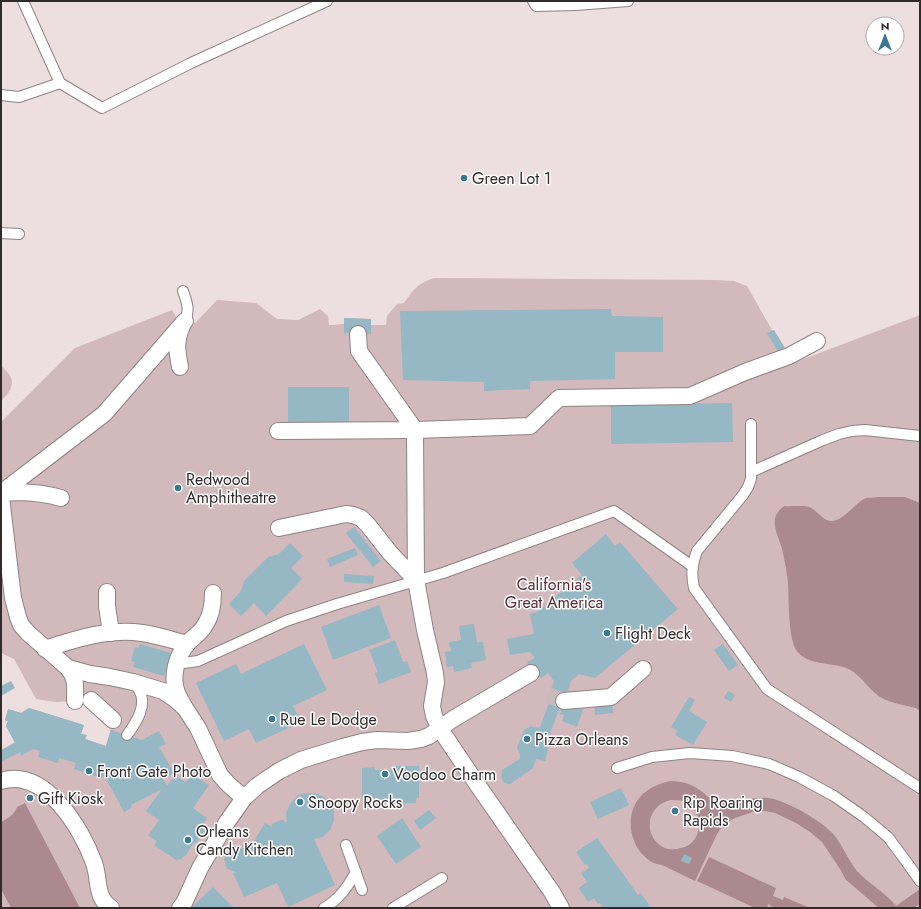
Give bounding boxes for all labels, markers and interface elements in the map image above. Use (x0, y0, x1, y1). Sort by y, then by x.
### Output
north arrow (865, 16, 905, 56)
text: N (881, 18, 889, 34)
place label: Green Lot 1 (472, 167, 551, 190)
marker: Green Lot 1 (459, 173, 469, 183)
place label: Redwood Amphitheatre (186, 468, 276, 509)
marker: Redwood Amphitheatre (173, 483, 183, 493)
park label: California's Great America (505, 573, 603, 614)
place label: Flight Deck (615, 622, 692, 645)
marker: Flight Deck (602, 628, 612, 638)
place label: Rue Le Dodge (280, 708, 377, 731)
marker: Rue Le Dodge (267, 714, 277, 724)
place label: Pizza Orleans (535, 728, 628, 751)
marker: Pizza Orleans (522, 734, 532, 744)
place label: Front Gate Photo (97, 760, 211, 783)
place label: Voodoo Charm (393, 763, 496, 786)
marker: Front Gate Photo (84, 766, 94, 776)
marker: Voodoo Charm (380, 769, 390, 779)
place label: Gift Kiosk (38, 787, 104, 810)
place label: Snoopy Rocks (308, 791, 402, 814)
place label: Rip Roaring Rapids (683, 791, 763, 832)
marker: Gift Kiosk (25, 793, 35, 803)
marker: Snoopy Rocks (295, 797, 305, 807)
marker: Rip Roaring Rapids (670, 806, 680, 816)
place label: Orleans Candy Kitchen (196, 820, 294, 861)
marker: Orleans Candy Kitchen (183, 835, 193, 845)

